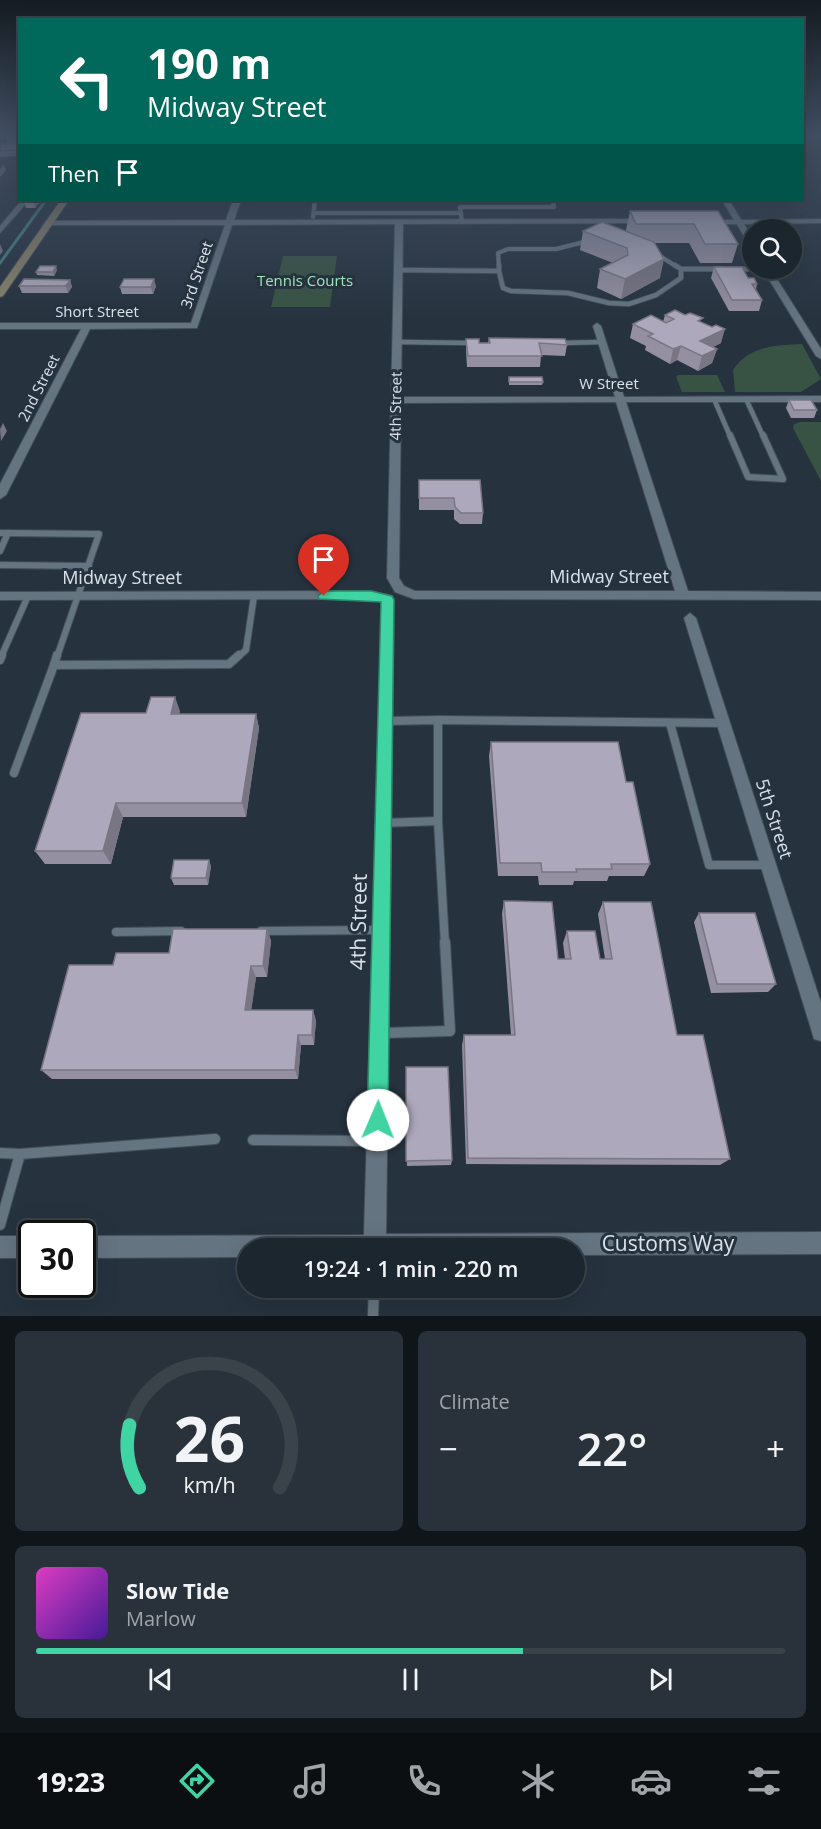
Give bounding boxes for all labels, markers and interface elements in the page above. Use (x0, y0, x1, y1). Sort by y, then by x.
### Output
text: 190 m (147, 34, 271, 91)
icon: left (48, 42, 126, 120)
text: Midway Street (147, 88, 327, 125)
icon: arrive (111, 156, 144, 189)
text: Then (48, 158, 99, 188)
map controls (742, 219, 802, 279)
button: search (742, 219, 802, 279)
street label: 3rd Street (175, 238, 217, 311)
park label: Tennis Courts (257, 270, 353, 290)
street label: Short Street (55, 301, 139, 321)
street label: 2nd Street (13, 351, 64, 424)
street label: 4th Street (384, 371, 406, 441)
street label: W Street (579, 373, 639, 393)
pin (298, 534, 349, 596)
icon: arrive (307, 543, 340, 576)
street label: Midway Street (549, 564, 669, 588)
street label: Midway Street (62, 565, 182, 589)
street label: 5th Street (751, 776, 799, 862)
street label: 4th Street (343, 874, 373, 970)
position arrow (346, 1088, 410, 1152)
speed limit sign: 30 (18, 1220, 96, 1298)
street label: Customs Way (602, 1229, 735, 1257)
text: 19:24 · 1 min · 220 m (303, 1253, 519, 1283)
text: Climate (439, 1388, 510, 1415)
text: 26 (173, 1395, 245, 1480)
text: 22° (577, 1418, 647, 1479)
text: − (439, 1426, 458, 1471)
text: + (766, 1426, 785, 1471)
text: km/h (183, 1470, 235, 1499)
text: Slow Tide (126, 1575, 229, 1605)
text: Marlow (126, 1605, 196, 1632)
icon: previous (144, 1663, 177, 1696)
icon: pause (394, 1663, 427, 1696)
icon: next (644, 1663, 677, 1696)
icon: directions (176, 1760, 218, 1802)
icon: music (290, 1760, 332, 1802)
icon: phone (403, 1760, 445, 1802)
icon: climate (517, 1760, 559, 1802)
icon: car (630, 1760, 672, 1802)
icon: filters (743, 1760, 785, 1802)
text: 19:23 (36, 1763, 105, 1800)

